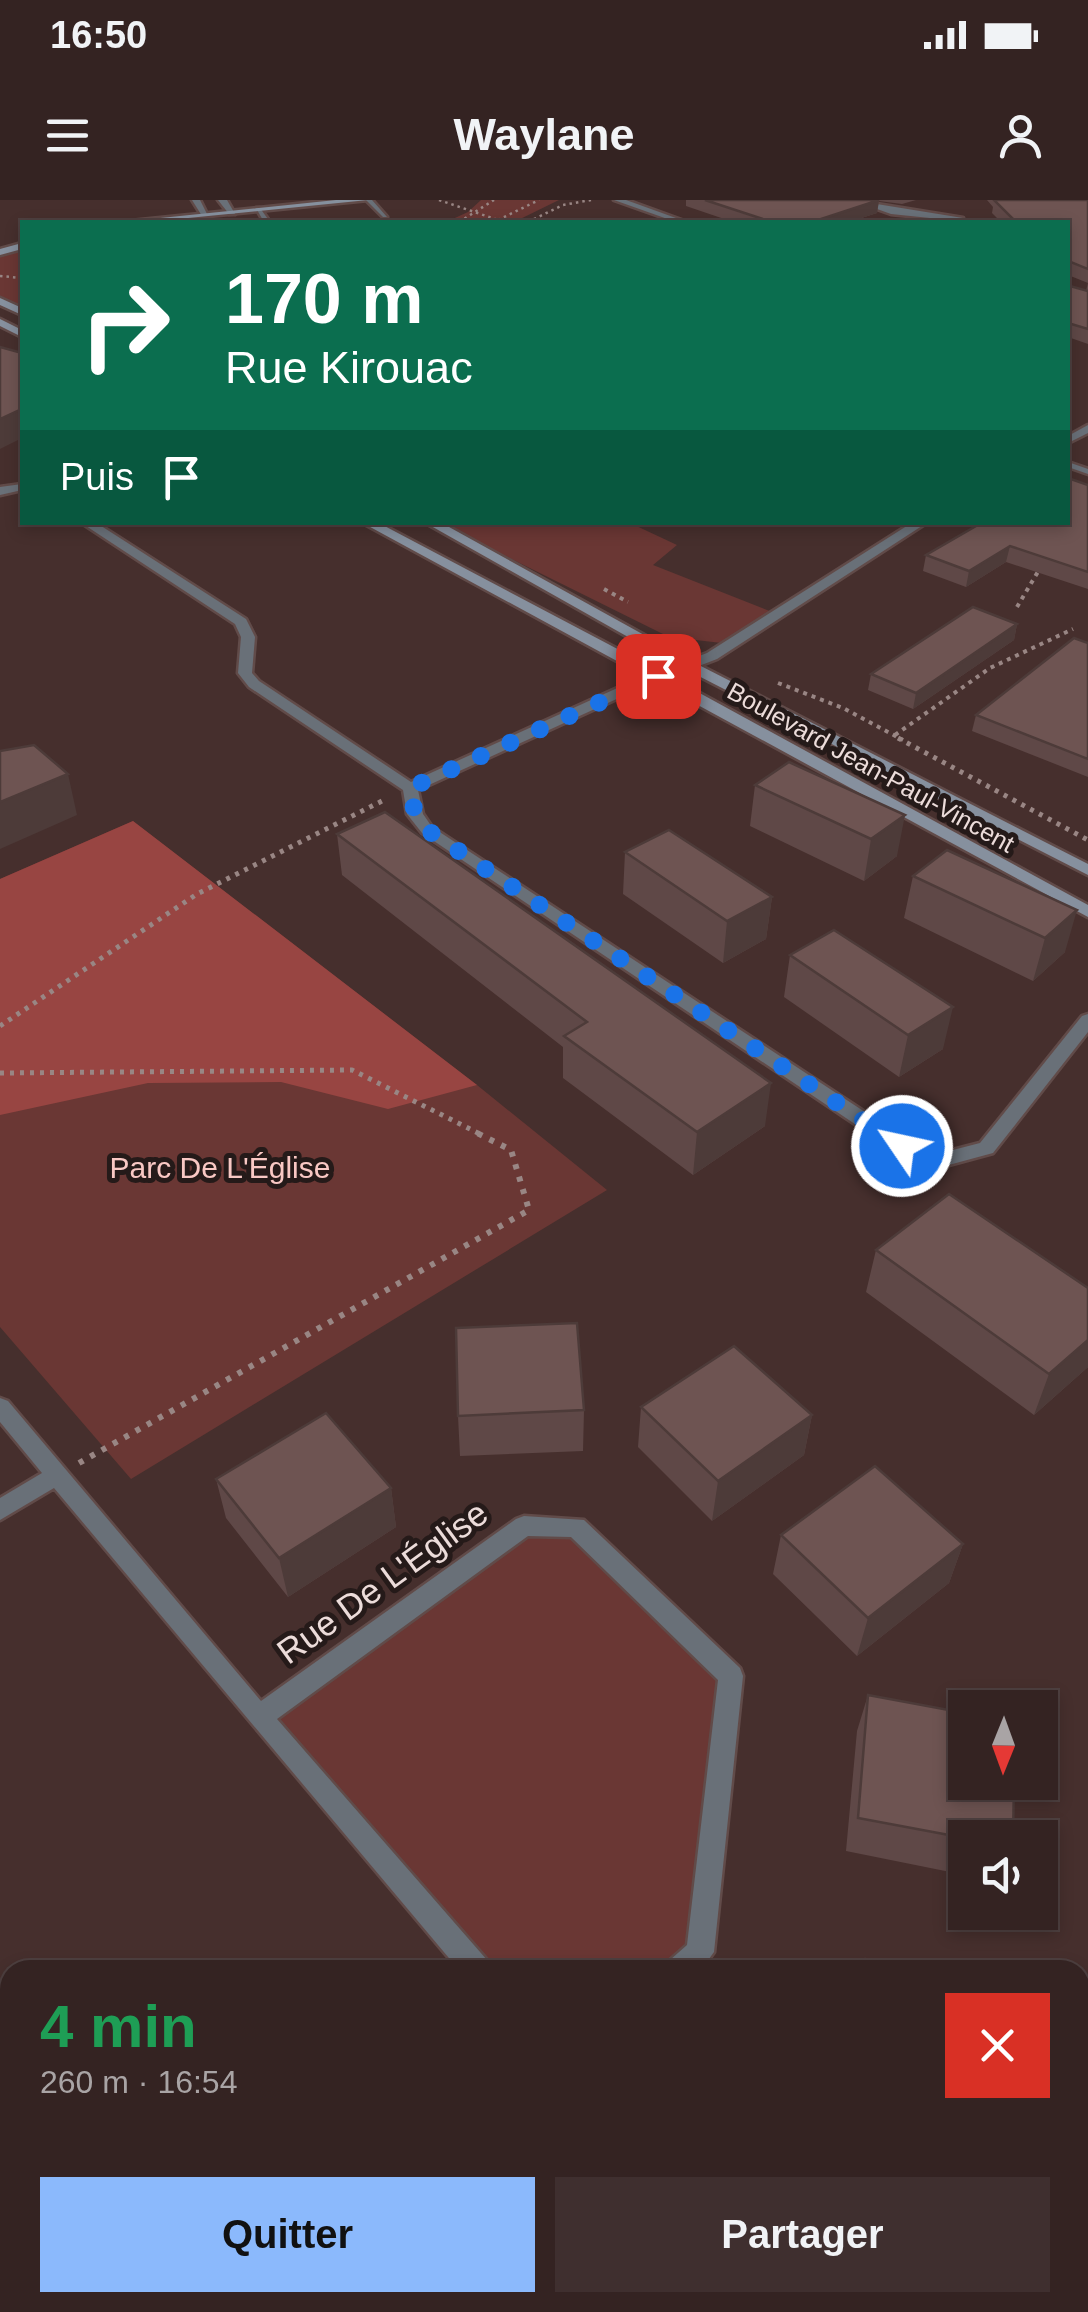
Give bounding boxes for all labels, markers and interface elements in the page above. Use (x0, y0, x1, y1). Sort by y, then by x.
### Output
text: 16:50 (50, 14, 147, 56)
icon: menu (40, 108, 95, 163)
icon: person (993, 108, 1048, 163)
text: Waylane (454, 109, 634, 160)
icon: right (60, 260, 190, 390)
text: 170 m (225, 260, 423, 338)
text: Rue Kirouac (225, 342, 473, 393)
icon: arrive (154, 450, 209, 505)
text: Puis (60, 456, 134, 498)
pin (616, 634, 701, 719)
icon: arrive (631, 649, 686, 704)
street label: Boulevard Jean-Paul-Vincent (723, 676, 1019, 858)
position arrow (850, 1094, 954, 1198)
park label: Parc De L'Église (110, 1151, 330, 1184)
street label: Rue De L'Église (269, 1493, 495, 1671)
north arrow (948, 1690, 1058, 1800)
map controls (948, 1690, 1058, 1930)
button: sound (948, 1820, 1058, 1930)
text: 4 min (40, 1993, 197, 2060)
button: close (945, 1993, 1050, 2098)
text: 260 m · 16:54 (40, 2064, 237, 2100)
button: Quitter (40, 2177, 535, 2292)
button: Partager (555, 2177, 1050, 2292)

